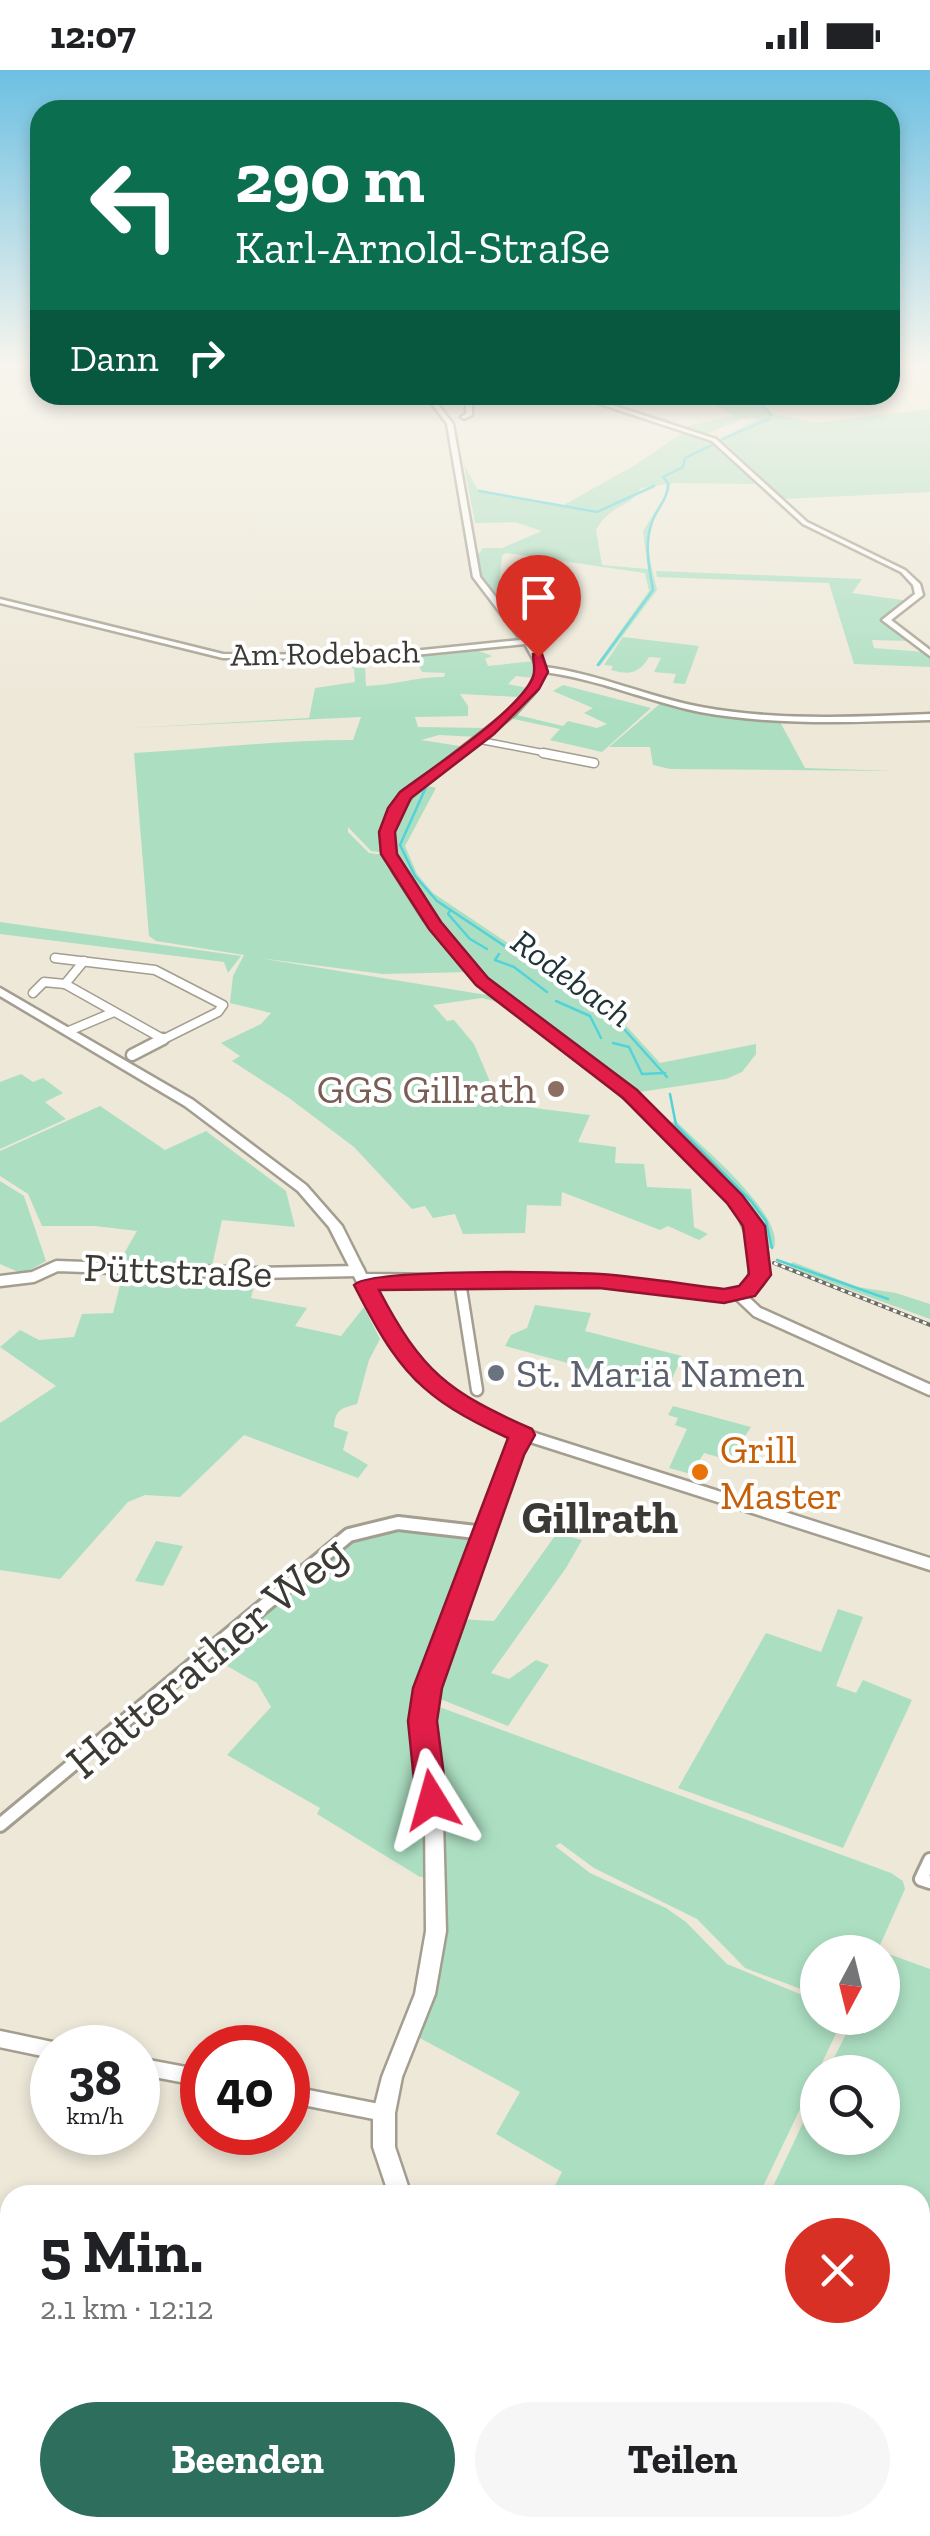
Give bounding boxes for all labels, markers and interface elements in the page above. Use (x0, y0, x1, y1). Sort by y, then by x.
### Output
text: 12:07 (50, 12, 136, 58)
text: 290 m (235, 136, 425, 220)
icon: left (70, 140, 200, 270)
text: Karl-Arnold-Straße (235, 221, 610, 275)
icon: right (179, 330, 234, 385)
text: Dann (70, 335, 159, 381)
pin (496, 555, 581, 658)
icon: arrive (511, 570, 566, 625)
street label: Am Rodebach (230, 632, 420, 674)
water label: Rodebach (503, 920, 641, 1036)
place label: GGS Gillrath (317, 1065, 537, 1113)
marker: GGS Gillrath (545, 1078, 567, 1100)
street label: Püttstraße (83, 1243, 273, 1297)
place label: St. Mariä Namen (516, 1349, 804, 1397)
marker: St. Mariä Namen (485, 1362, 507, 1384)
place label: Grill Master (720, 1425, 842, 1519)
marker: Grill Master (689, 1461, 711, 1483)
district label: Gillrath (522, 1491, 678, 1545)
street label: Hatterather Weg (55, 1523, 358, 1790)
position arrow (380, 1748, 484, 1852)
north arrow (800, 1935, 900, 2035)
map controls (800, 1935, 900, 2155)
speed limit sign: 40 (180, 2025, 310, 2155)
text: 38 (68, 2048, 122, 2108)
button: search (800, 2055, 900, 2155)
text: km/h (66, 2100, 124, 2130)
text: 5 Min. (40, 2215, 203, 2287)
button: close (785, 2218, 890, 2323)
text: 2.1 km · 12:12 (40, 2289, 213, 2327)
button: Beenden (40, 2402, 455, 2517)
button: Teilen (475, 2402, 890, 2517)

